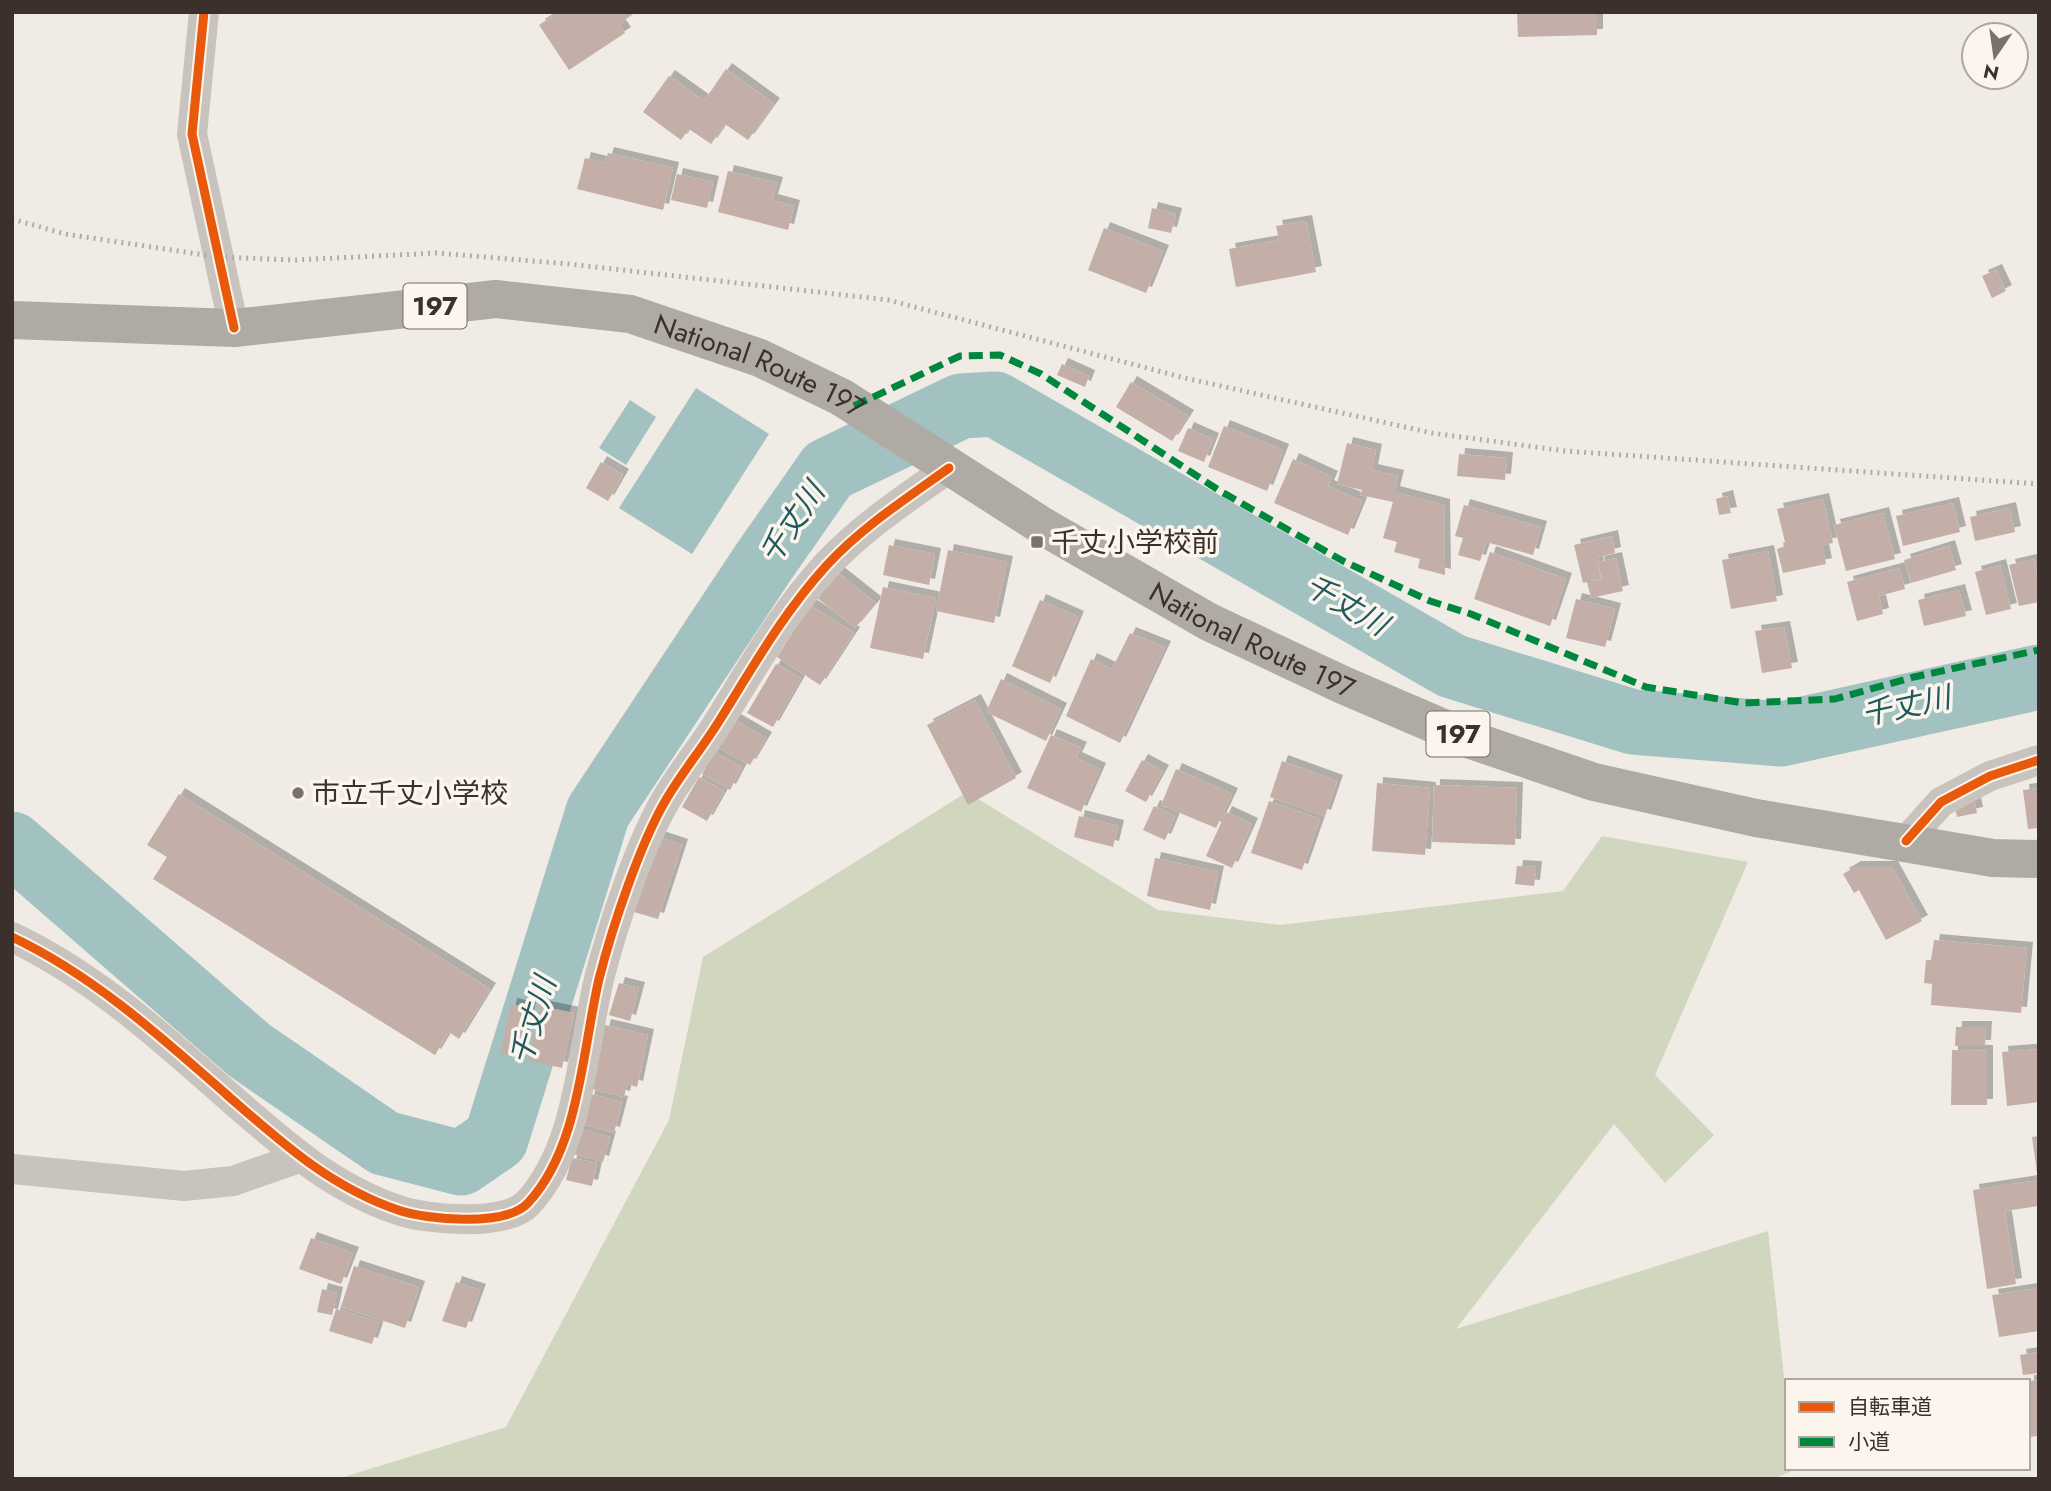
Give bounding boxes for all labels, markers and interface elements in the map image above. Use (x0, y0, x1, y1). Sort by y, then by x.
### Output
north arrow (1960, 21, 2030, 91)
text: N (1981, 57, 2002, 87)
road number: 197 (404, 284, 466, 328)
street label: National Route 197 (649, 304, 873, 428)
water label: 千丈川 (749, 471, 836, 572)
place label: 千丈小学校前 (1051, 522, 1219, 563)
marker: 千丈小学校前 (1029, 534, 1045, 550)
water label: 千丈川 (1297, 563, 1399, 647)
street label: National Route 197 (1141, 572, 1362, 709)
water label: 千丈川 (1857, 675, 1957, 736)
road number: 197 (1426, 712, 1490, 756)
place label: 市立千丈小学校 (312, 773, 508, 814)
marker: 市立千丈小学校 (290, 785, 306, 801)
water label: 千丈川 (499, 969, 567, 1070)
legend (1785, 1379, 2030, 1470)
text: 自転車道 (1848, 1392, 1932, 1422)
text: 小道 (1848, 1427, 1890, 1457)

